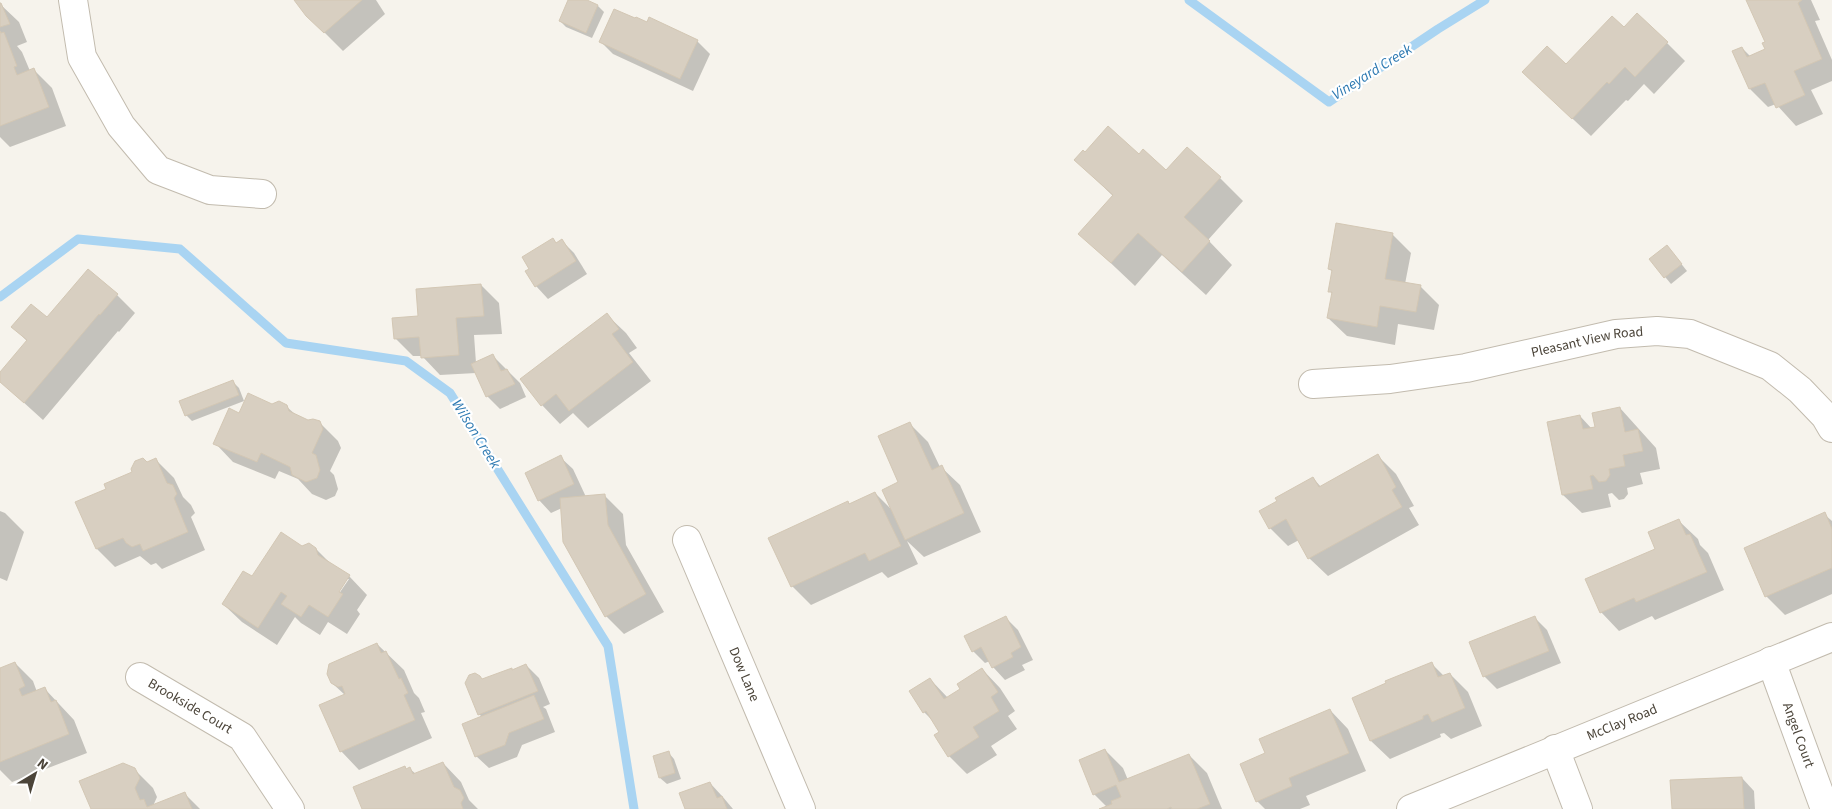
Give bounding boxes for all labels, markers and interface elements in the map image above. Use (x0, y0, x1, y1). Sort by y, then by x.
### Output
water label: Vineyard Creek (1328, 38, 1417, 105)
street label: Pleasant View Road (1529, 322, 1644, 363)
water label: Wilson Creek (446, 395, 506, 473)
street label: Dow Lane (724, 644, 764, 705)
street label: Brookside Court (144, 674, 236, 739)
street label: McClay Road (1584, 699, 1660, 746)
street label: Angel Court (1777, 700, 1819, 771)
north arrow (10, 749, 60, 799)
text: N (33, 754, 52, 775)

